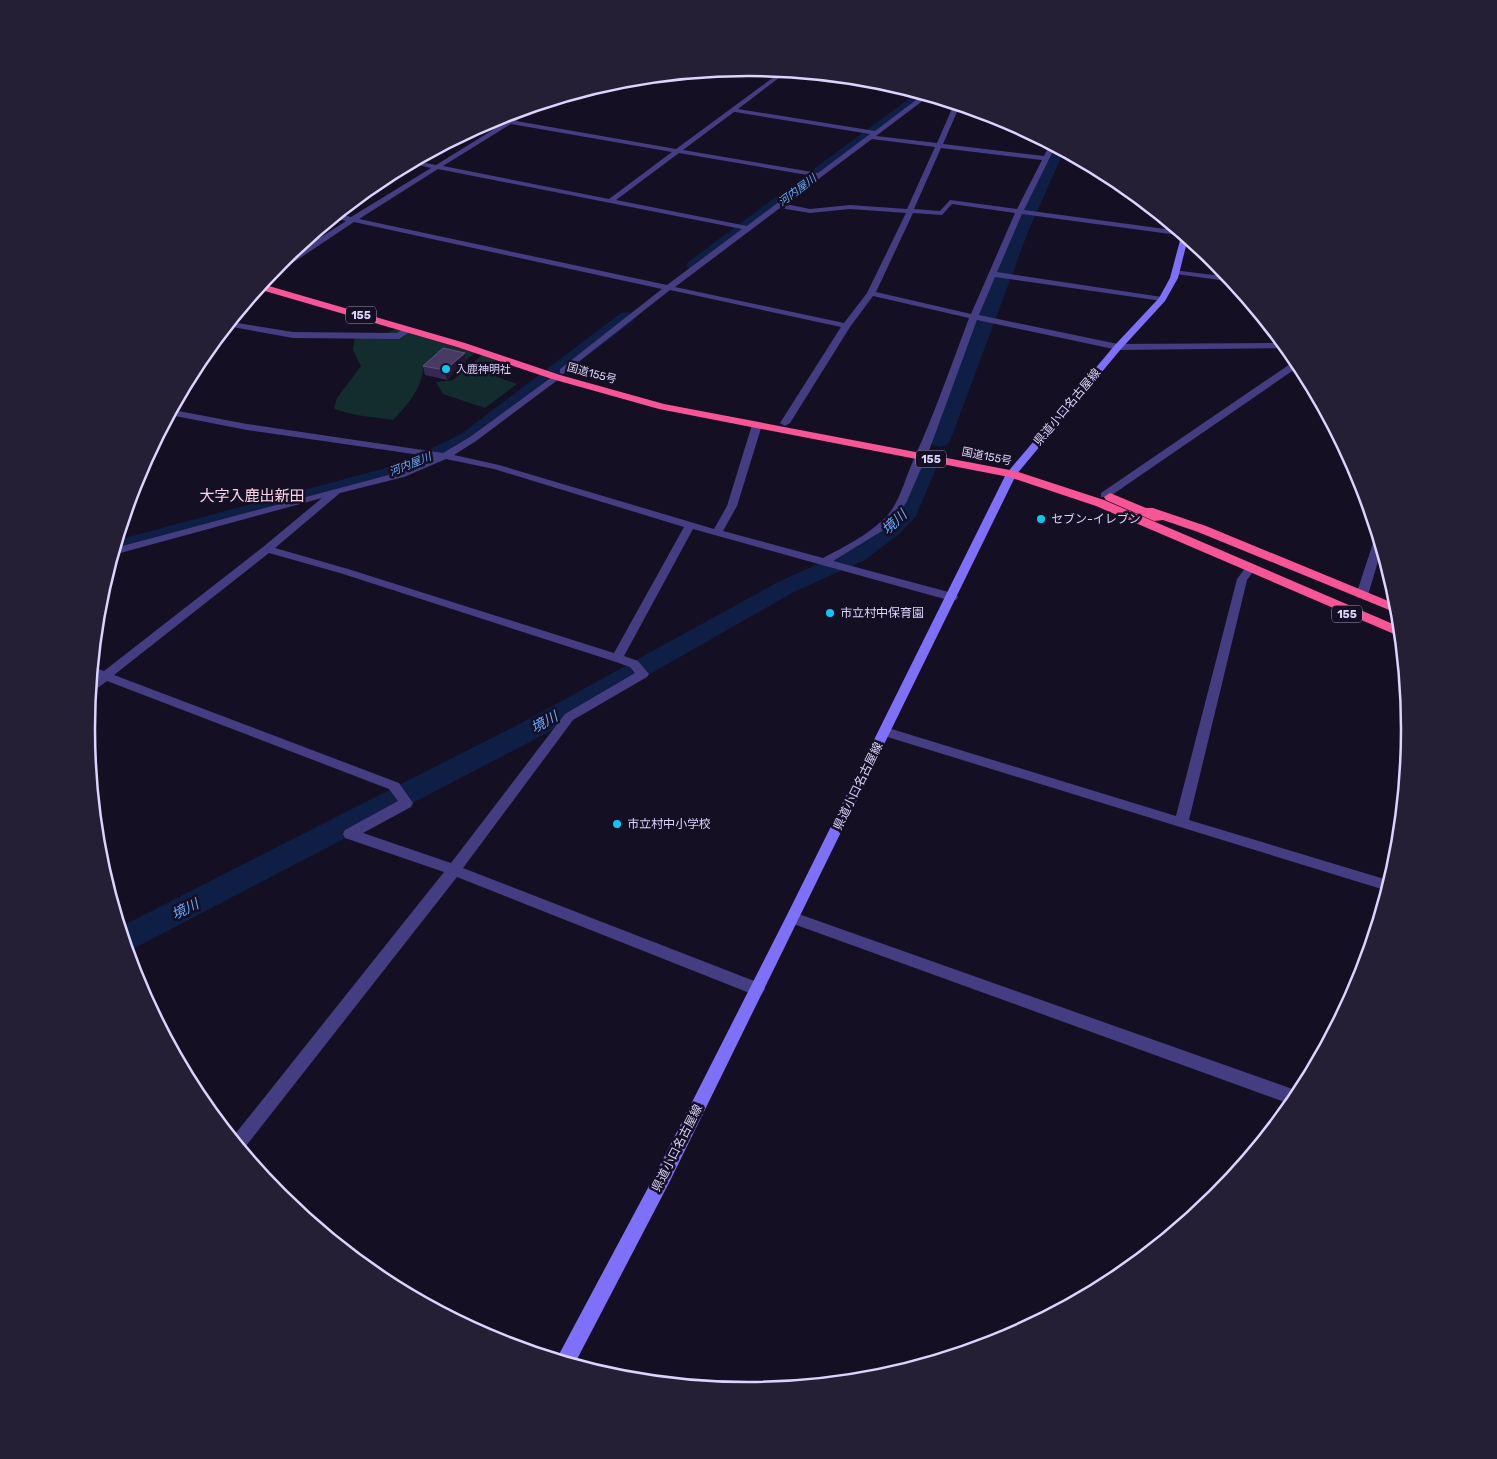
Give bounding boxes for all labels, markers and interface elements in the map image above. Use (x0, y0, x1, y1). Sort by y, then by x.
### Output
water label: 河内屋川 (776, 171, 820, 209)
road number: 155 (346, 306, 376, 324)
street label: 国道155号 (566, 361, 618, 386)
marker: 入鹿神明社 (440, 363, 452, 375)
place label: 入鹿神明社 (456, 363, 511, 376)
street label: 県道小口名古屋線 (1031, 366, 1103, 448)
street label: 国道155号 (961, 445, 1013, 468)
water label: 河内屋川 (387, 450, 434, 479)
road number: 155 (916, 450, 946, 468)
district label: 大字入鹿出新田 (199, 487, 305, 505)
water label: 境川 (878, 505, 912, 538)
place label: セブン-イレブン (1051, 512, 1141, 526)
marker: セブン-イレブン (1035, 513, 1047, 525)
place label: 市立村中保育園 (840, 606, 924, 620)
road number: 155 (1332, 606, 1362, 622)
marker: 市立村中保育園 (824, 607, 836, 619)
water label: 境川 (528, 707, 562, 737)
street label: 県道小口名古屋線 (831, 740, 885, 832)
place label: 市立村中小学校 (627, 817, 711, 831)
marker: 市立村中小学校 (611, 818, 623, 830)
water label: 境川 (169, 895, 203, 923)
street label: 県道小口名古屋線 (649, 1102, 705, 1194)

